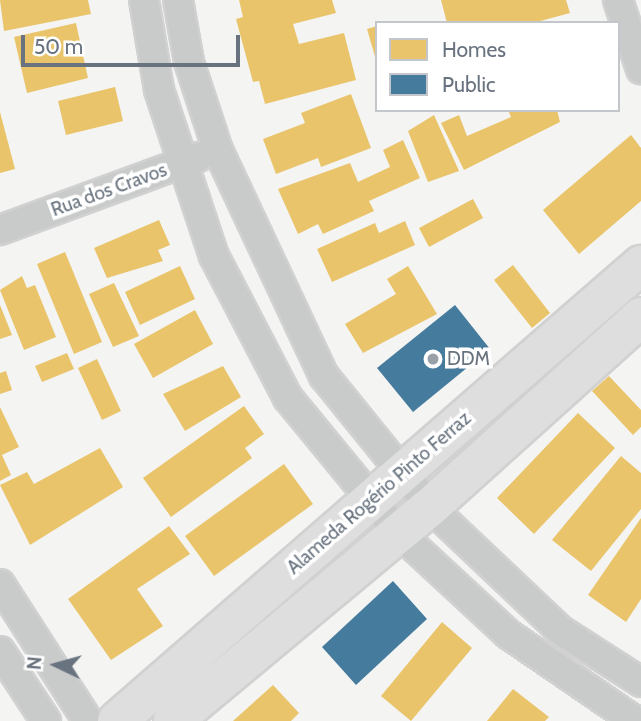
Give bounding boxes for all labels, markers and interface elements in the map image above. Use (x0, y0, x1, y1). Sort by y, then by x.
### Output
scale bar (24, 21, 243, 65)
legend (375, 21, 620, 112)
text: 50 m (34, 34, 83, 59)
text: Homes (442, 37, 506, 62)
text: Public (442, 72, 496, 97)
street label: Rua dos Cravos (48, 159, 170, 221)
place label: DDM (447, 348, 490, 370)
marker: DDM (425, 351, 441, 367)
street label: Alameda Rogério Pinto Ferraz (282, 407, 476, 579)
north arrow (21, 630, 91, 700)
text: N (23, 655, 47, 671)

